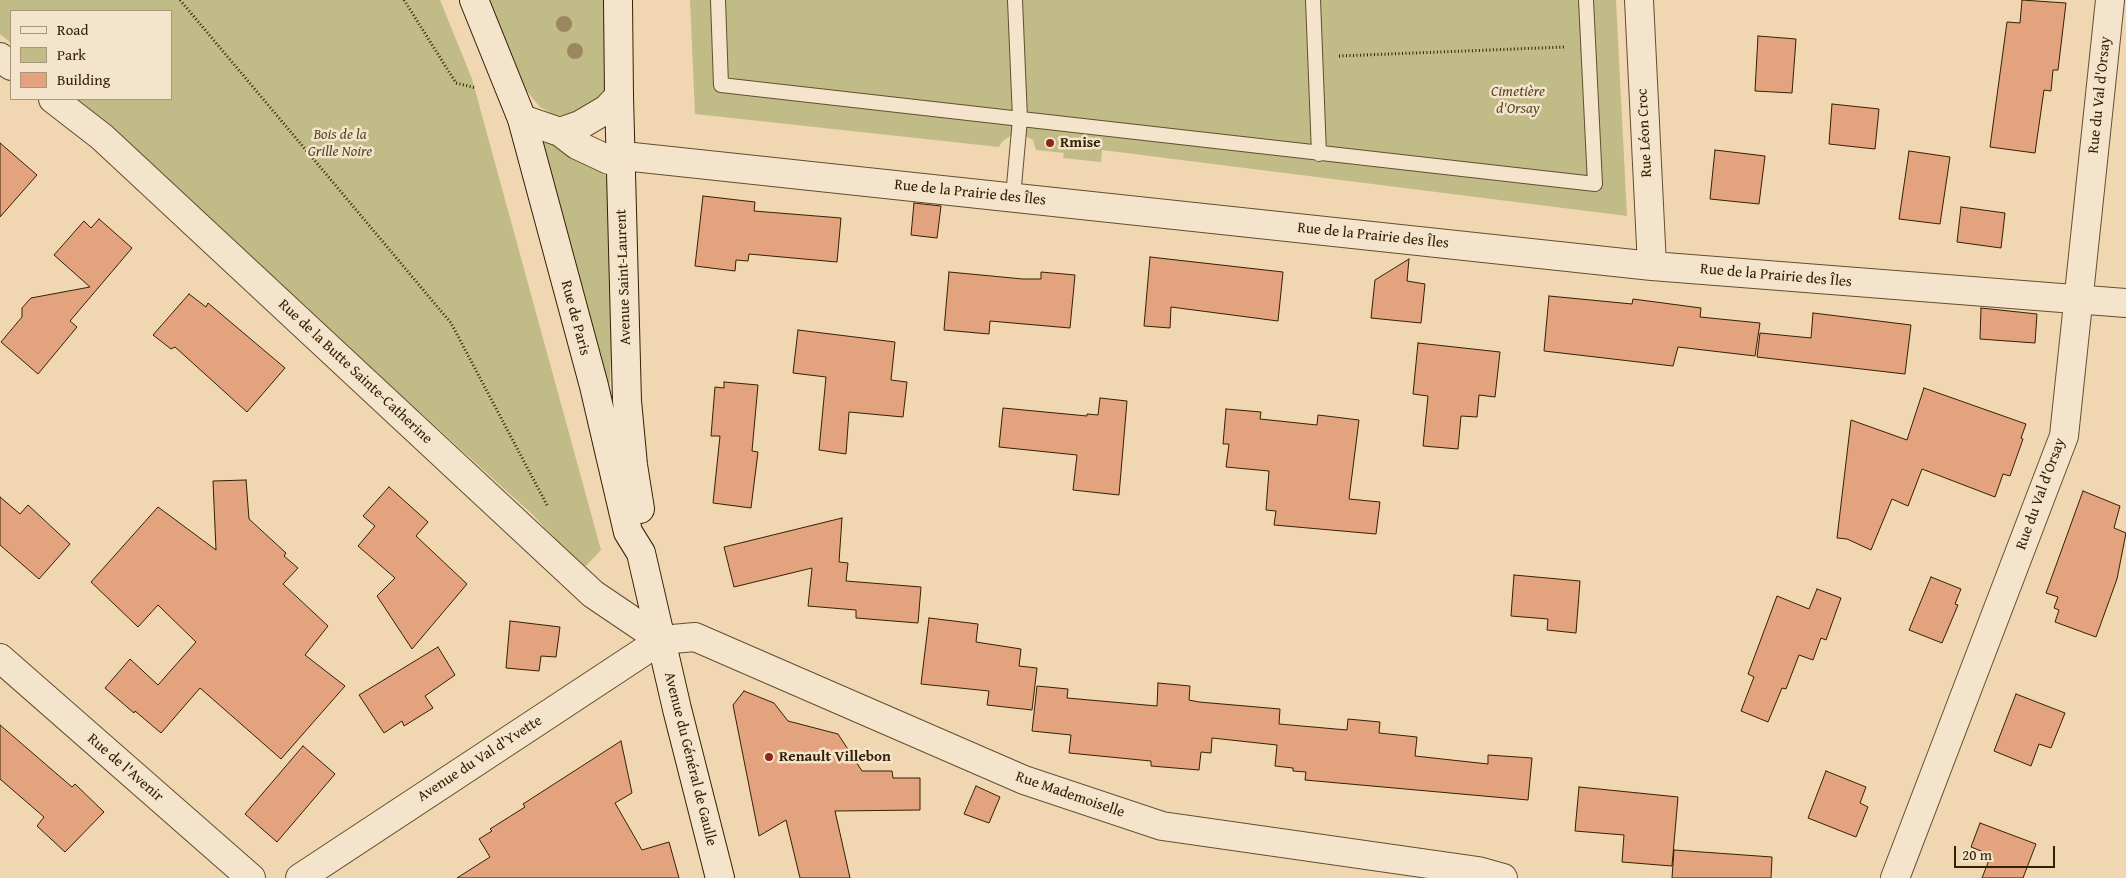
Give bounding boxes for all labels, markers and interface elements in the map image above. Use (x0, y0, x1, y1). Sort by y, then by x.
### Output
legend (10, 10, 172, 100)
text: Road (57, 19, 88, 40)
street label: Rue du Val d'Orsay (2085, 36, 2115, 154)
text: Park (57, 44, 86, 65)
text: Building (57, 69, 110, 90)
park label: Cimetière d'Orsay (1491, 83, 1545, 118)
street label: Rue Léon Croc (1634, 88, 1656, 178)
park label: Bois de la Grille Noire (308, 126, 372, 161)
place label: Rmise (1060, 134, 1101, 152)
marker: Rmise (1044, 137, 1056, 149)
street label: Rue de la Prairie des Îles (893, 176, 1047, 210)
street label: Avenue Saint-Laurent (613, 209, 635, 345)
street label: Rue de la Prairie des Îles (1296, 219, 1450, 253)
street label: Rue de la Prairie des Îles (1699, 260, 1853, 292)
street label: Rue de Paris (556, 279, 594, 357)
street label: Rue de la Butte Sainte-Catherine (274, 296, 436, 448)
street label: Rue du Val d'Orsay (2012, 436, 2070, 552)
street label: Avenue du Général de Gaulle (660, 670, 720, 848)
street label: Avenue du Val d'Yvette (414, 712, 546, 806)
street label: Rue de l'Avenir (83, 730, 167, 806)
place label: Renault Villebon (779, 748, 891, 766)
marker: Renault Villebon (763, 751, 775, 763)
street label: Rue Mademoiselle (1013, 768, 1127, 822)
scale bar (1956, 836, 2057, 868)
text: 20 m (1962, 844, 1992, 865)

